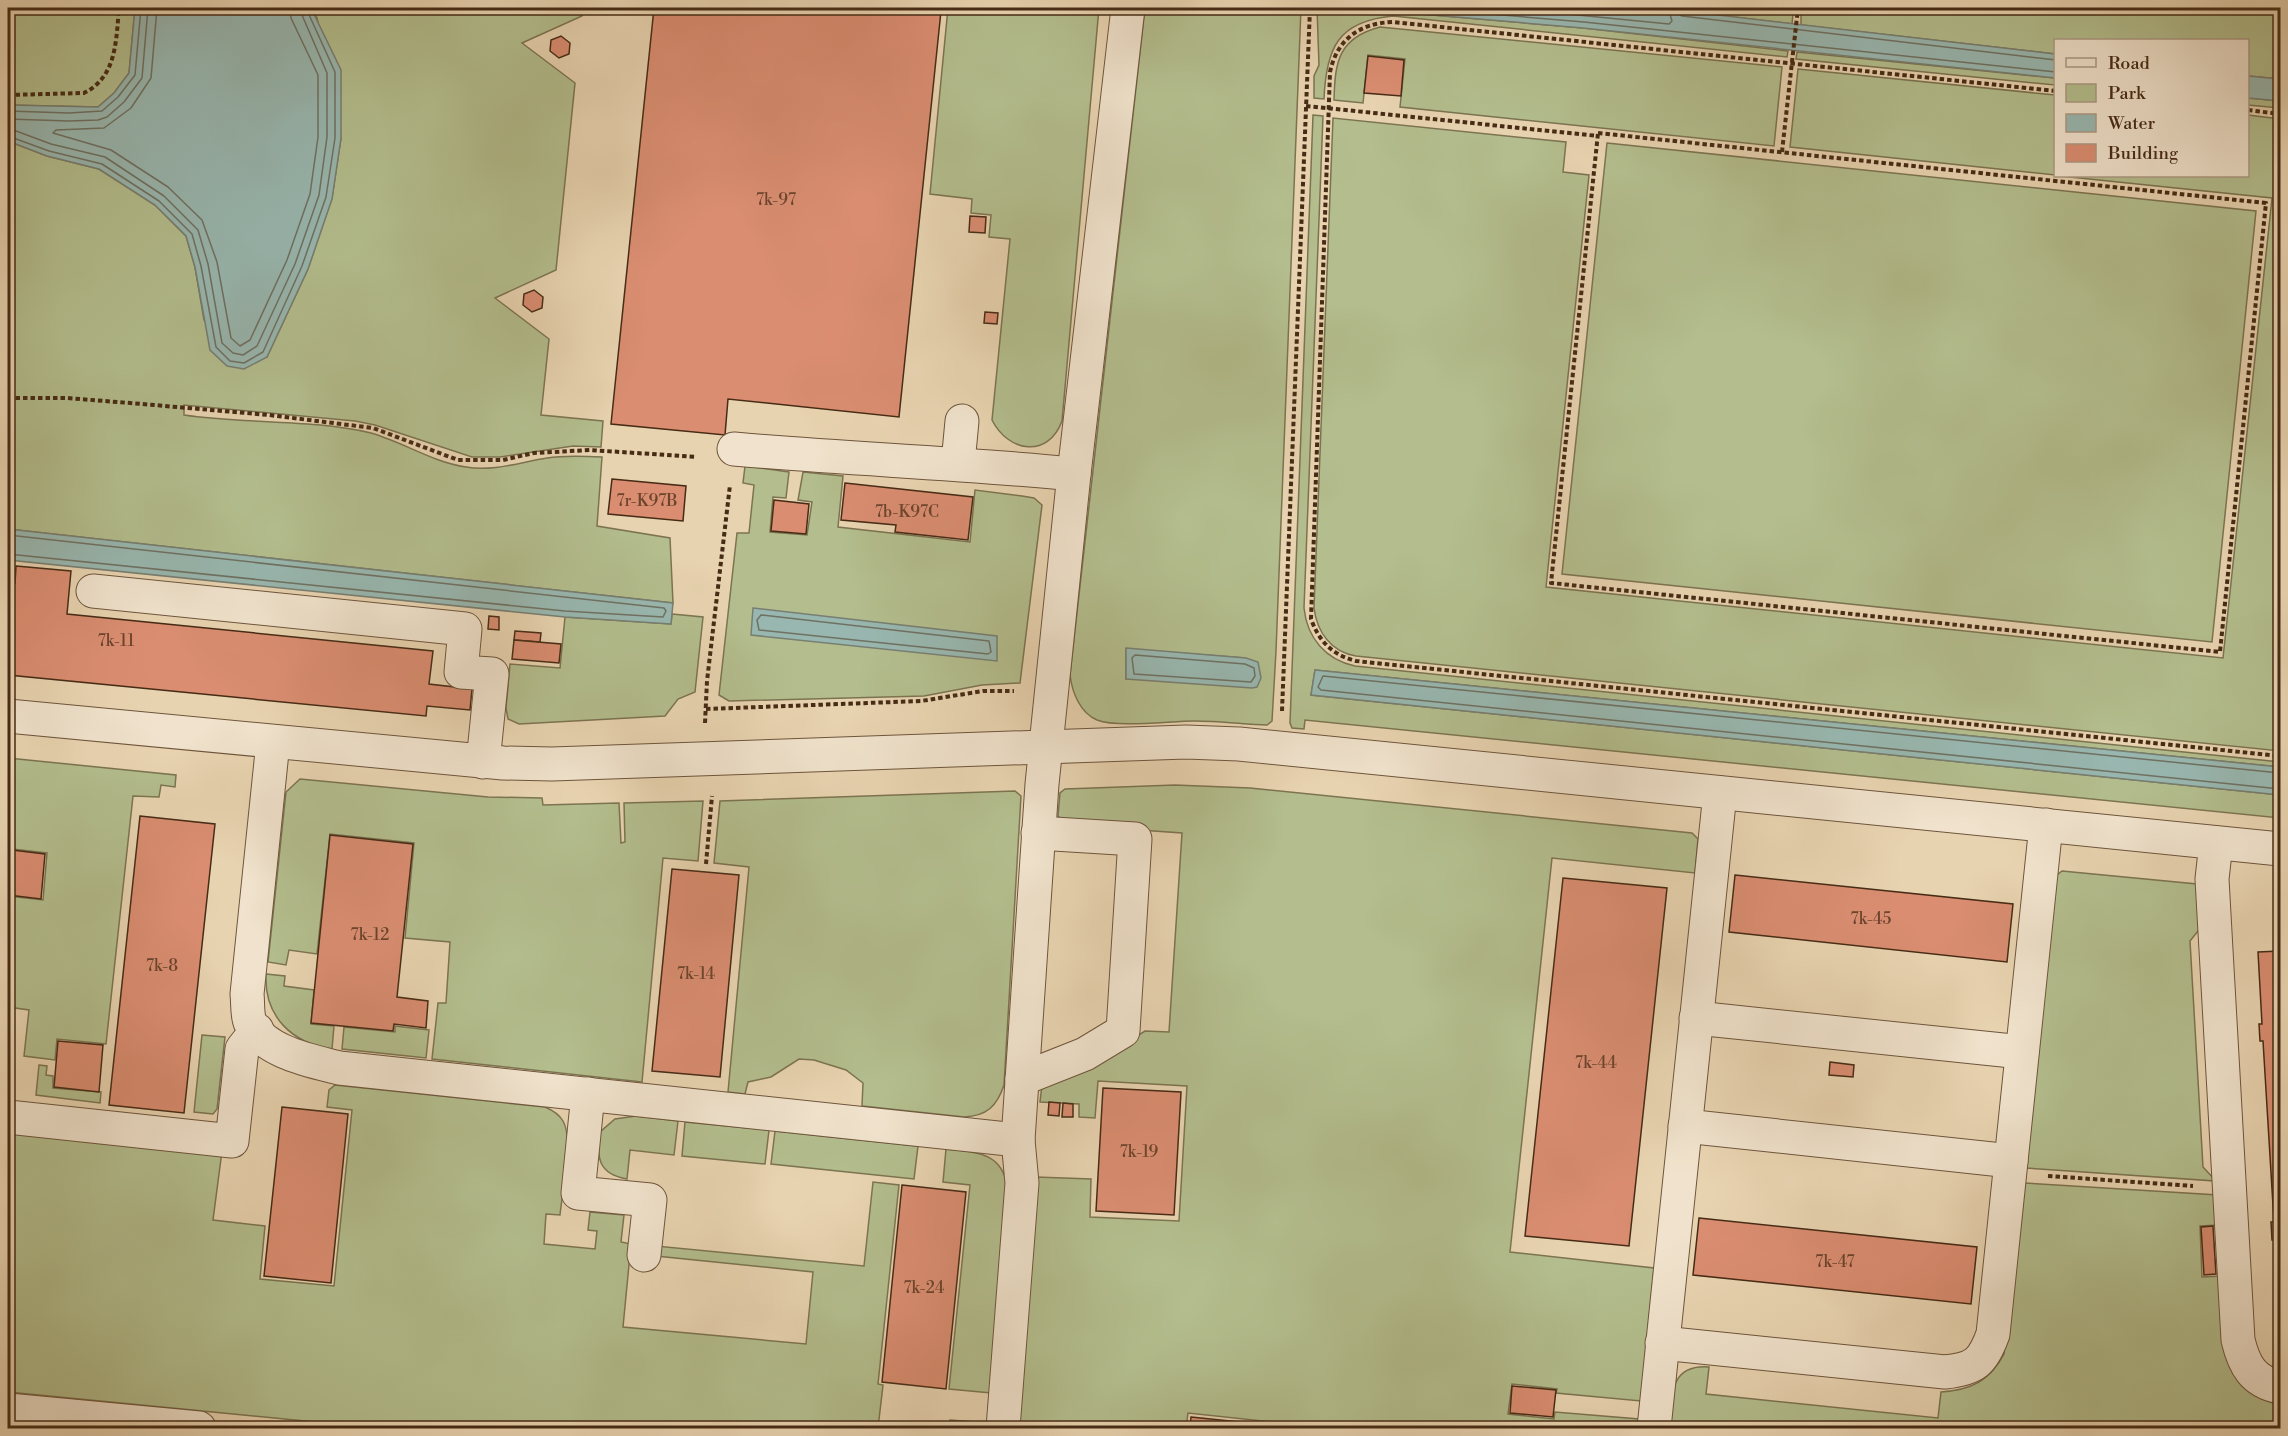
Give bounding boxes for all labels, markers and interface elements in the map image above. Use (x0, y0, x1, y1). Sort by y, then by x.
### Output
legend (2054, 39, 2249, 177)
text: Road (2108, 52, 2151, 75)
text: Park (2108, 82, 2147, 105)
text: Water (2107, 112, 2156, 135)
text: Building (2107, 142, 2179, 165)
house number: 7k-97 (756, 190, 796, 210)
house number: 7r-K97B (616, 491, 678, 511)
house number: 7b-K97C (875, 502, 939, 522)
house number: 7k-11 (98, 631, 134, 651)
house number: 7k-45 (1851, 909, 1892, 929)
house number: 7k-12 (351, 925, 389, 945)
house number: 7k-8 (146, 956, 178, 976)
house number: 7k-14 (677, 964, 716, 984)
house number: 7k-44 (1575, 1053, 1617, 1073)
house number: 7k-19 (1120, 1142, 1159, 1162)
house number: 7k-47 (1815, 1252, 1855, 1272)
house number: 7k-24 (903, 1278, 945, 1298)

